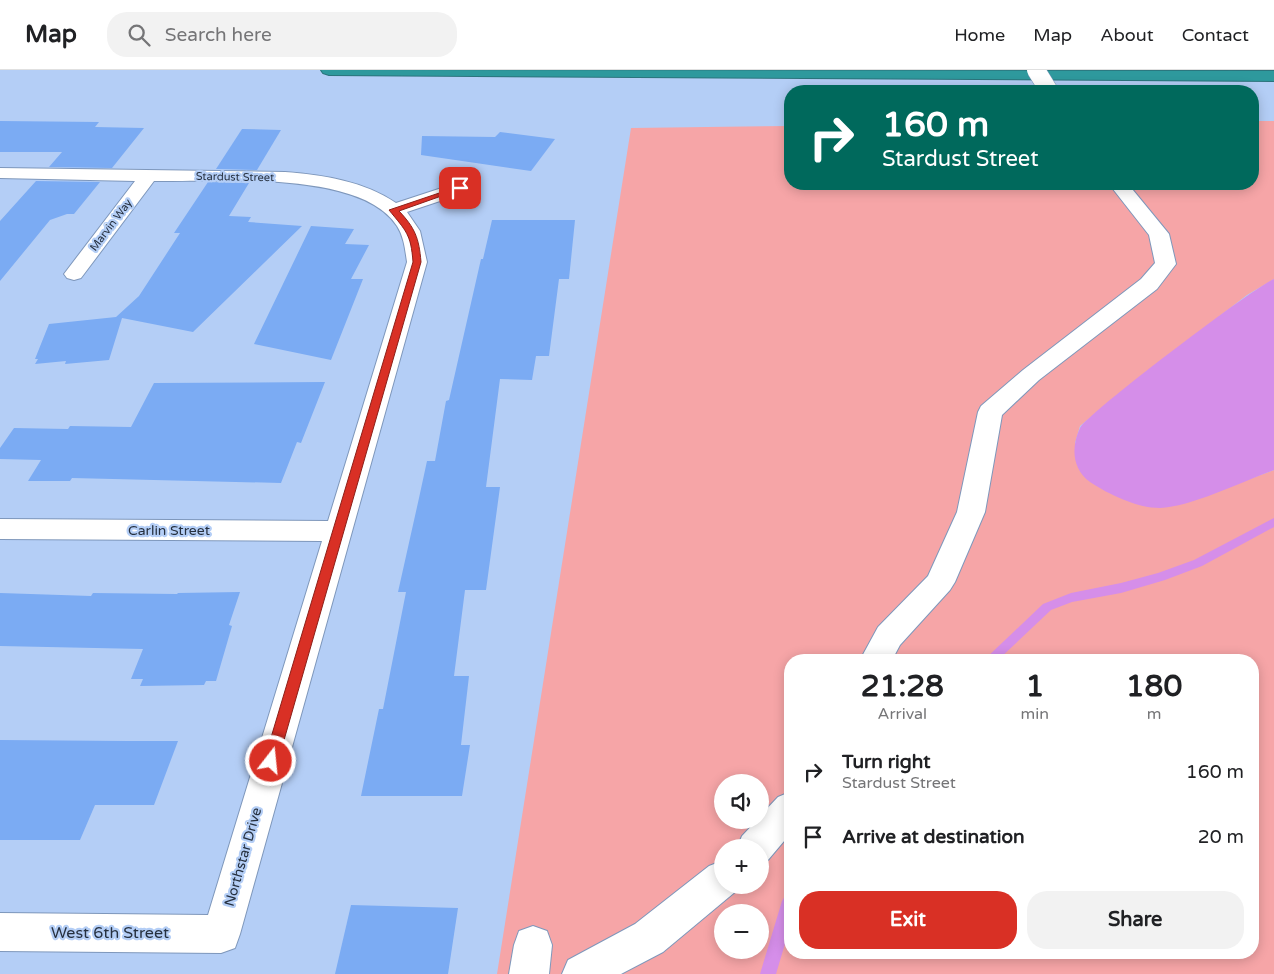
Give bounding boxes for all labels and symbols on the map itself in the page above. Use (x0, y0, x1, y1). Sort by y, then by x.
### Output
pin (439, 167, 481, 209)
street label: Stardust Street (196, 170, 274, 184)
street label: Marvin Way (87, 196, 135, 254)
street label: Carlin Street (128, 522, 211, 539)
position arrow (244, 734, 296, 786)
street label: Northstar Drive (221, 805, 265, 908)
street label: West 6th Street (51, 923, 169, 943)

